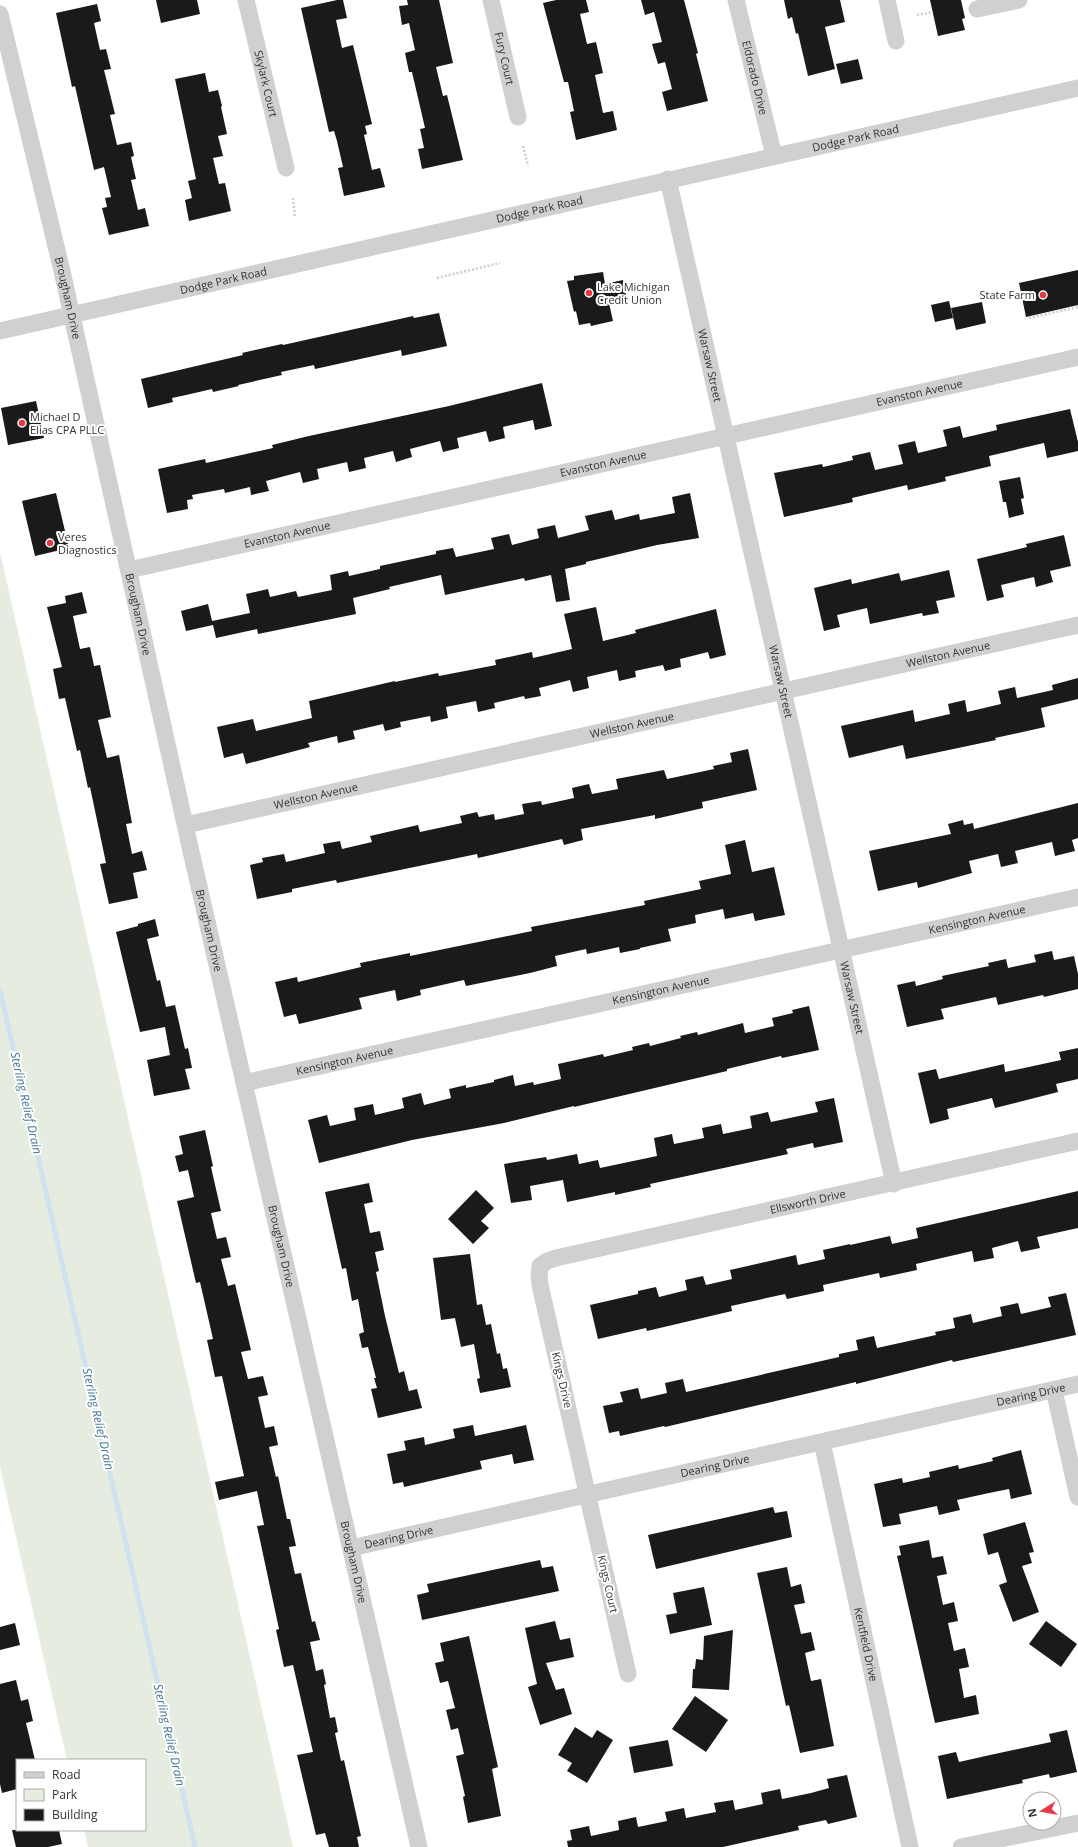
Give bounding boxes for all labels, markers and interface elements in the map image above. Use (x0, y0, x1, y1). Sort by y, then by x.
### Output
street label: Fury Court (492, 30, 518, 86)
street label: Eldorado Drive (739, 39, 772, 116)
street label: Skylark Court (251, 49, 282, 118)
street label: Dodge Park Road (811, 121, 900, 155)
street label: Dodge Park Road (495, 192, 584, 226)
street label: Brougham Drive (52, 255, 85, 340)
street label: Dodge Park Road (178, 263, 268, 297)
place label: Lake Michigan Credit Union (597, 279, 670, 307)
place label: State Farm (980, 287, 1035, 302)
marker: Lake Michigan Credit Union (584, 288, 594, 298)
marker: State Farm (1038, 290, 1048, 300)
street label: Warsaw Street (695, 327, 726, 403)
street label: Evanston Avenue (875, 375, 964, 409)
place label: Michael D Elias CPA PLLC (30, 409, 104, 437)
marker: Michael D Elias CPA PLLC (17, 418, 27, 428)
street label: Evanston Avenue (558, 446, 648, 480)
street label: Evanston Avenue (242, 517, 332, 551)
place label: Veres Diagnostics (58, 529, 117, 557)
marker: Veres Diagnostics (45, 538, 55, 548)
street label: Brougham Drive (122, 572, 155, 657)
street label: Wellston Avenue (905, 637, 991, 670)
street label: Warsaw Street (766, 643, 797, 719)
street label: Wellston Avenue (588, 708, 675, 741)
street label: Wellston Avenue (272, 779, 359, 812)
street label: Brougham Drive (193, 888, 226, 973)
street label: Kensington Avenue (927, 901, 1027, 937)
street label: Warsaw Street (837, 960, 868, 1035)
street label: Kensington Avenue (611, 971, 711, 1008)
street label: Kensington Avenue (294, 1042, 394, 1078)
water label: Sterling Relief Drain (6, 1050, 47, 1156)
street label: Ellsworth Drive (768, 1185, 847, 1217)
street label: Brougham Drive (265, 1204, 299, 1289)
street label: Kings Drive (549, 1350, 576, 1409)
water label: Sterling Relief Drain (78, 1366, 119, 1472)
street label: Dearing Drive (995, 1379, 1067, 1409)
street label: Dearing Drive (679, 1450, 751, 1480)
street label: Brougham Drive (338, 1519, 371, 1604)
street label: Dearing Drive (363, 1522, 435, 1552)
street label: Kings Court (595, 1553, 622, 1614)
street label: Kentfield Drive (851, 1606, 882, 1683)
water label: Sterling Relief Drain (149, 1682, 190, 1788)
legend (16, 1759, 146, 1831)
text: Road (52, 1766, 81, 1783)
text: Park (52, 1786, 78, 1803)
north arrow (1022, 1791, 1062, 1831)
text: Building (52, 1806, 98, 1823)
text: N (1023, 1807, 1040, 1819)

